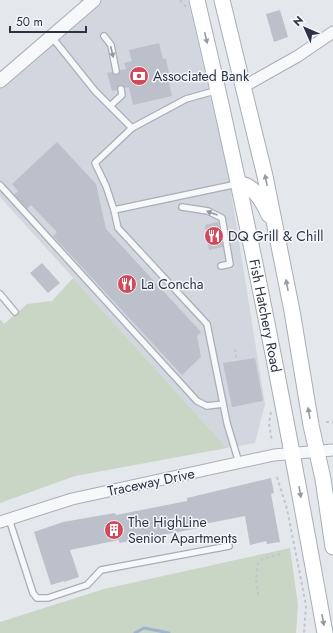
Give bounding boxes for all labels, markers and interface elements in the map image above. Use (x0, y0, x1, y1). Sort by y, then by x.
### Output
scale bar (10, 8, 86, 34)
north arrow (285, 8, 325, 48)
text: N (289, 12, 307, 30)
text: 50 m (16, 13, 43, 31)
one-way arrow (203, 32, 209, 44)
one-way arrow (110, 46, 116, 59)
bank icon: Associated Bank (128, 65, 150, 87)
place label: Associated Bank (153, 66, 250, 86)
one-way arrow (262, 174, 268, 187)
one-way arrow (206, 209, 218, 215)
restaurant icon: DQ Grill & Chill (203, 225, 225, 247)
place label: DQ Grill & Chill (228, 226, 323, 246)
street label: Fish Hatchery Road (244, 257, 286, 374)
restaurant icon: La Concha (116, 273, 138, 295)
place label: La Concha (141, 274, 204, 294)
one-way arrow (283, 279, 289, 291)
one-way arrow (306, 407, 312, 419)
street label: Traceway Drive (106, 463, 196, 501)
one-way arrow (297, 486, 303, 498)
place label: The HighLine Senior Apartments (128, 512, 237, 548)
building icon: The HighLine Senior Apartments (103, 519, 125, 541)
one-way arrow (320, 614, 326, 626)

